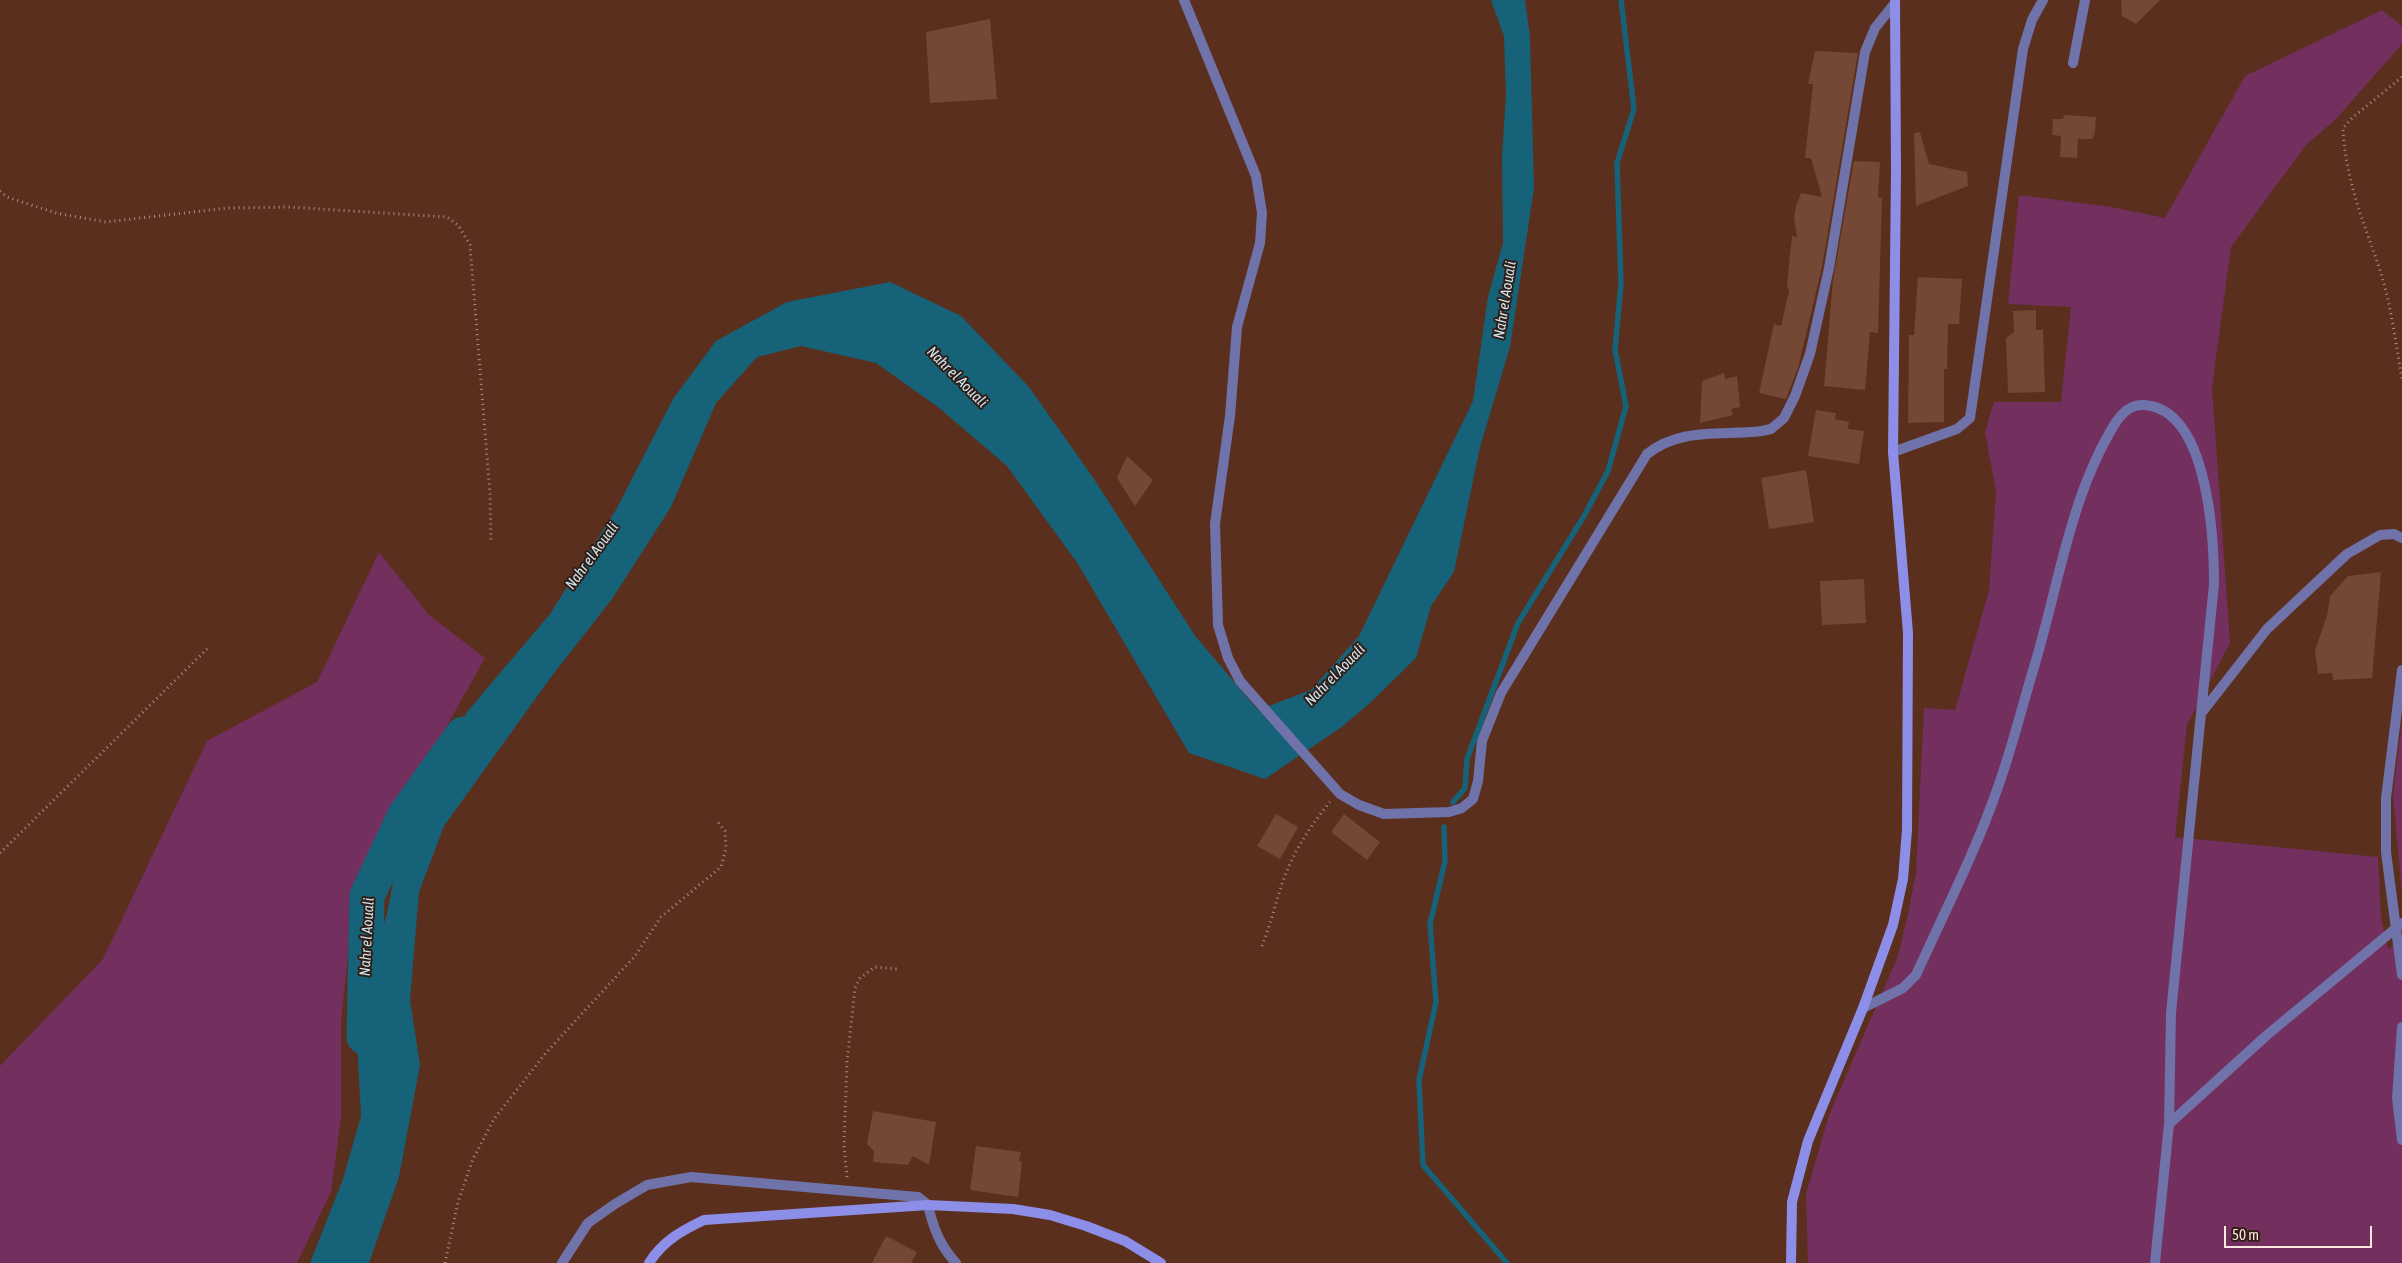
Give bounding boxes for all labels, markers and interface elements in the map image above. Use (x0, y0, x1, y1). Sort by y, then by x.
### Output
water label: Nahr el Aouali (1490, 260, 1520, 340)
water label: Nahr el Aouali (923, 343, 991, 411)
water label: Nahr el Aouali (562, 519, 622, 593)
water label: Nahr el Aouali (1301, 641, 1369, 709)
water label: Nahr el Aouali (356, 897, 378, 977)
scale bar (2227, 1216, 2374, 1248)
text: 50 m (2232, 1226, 2259, 1243)

